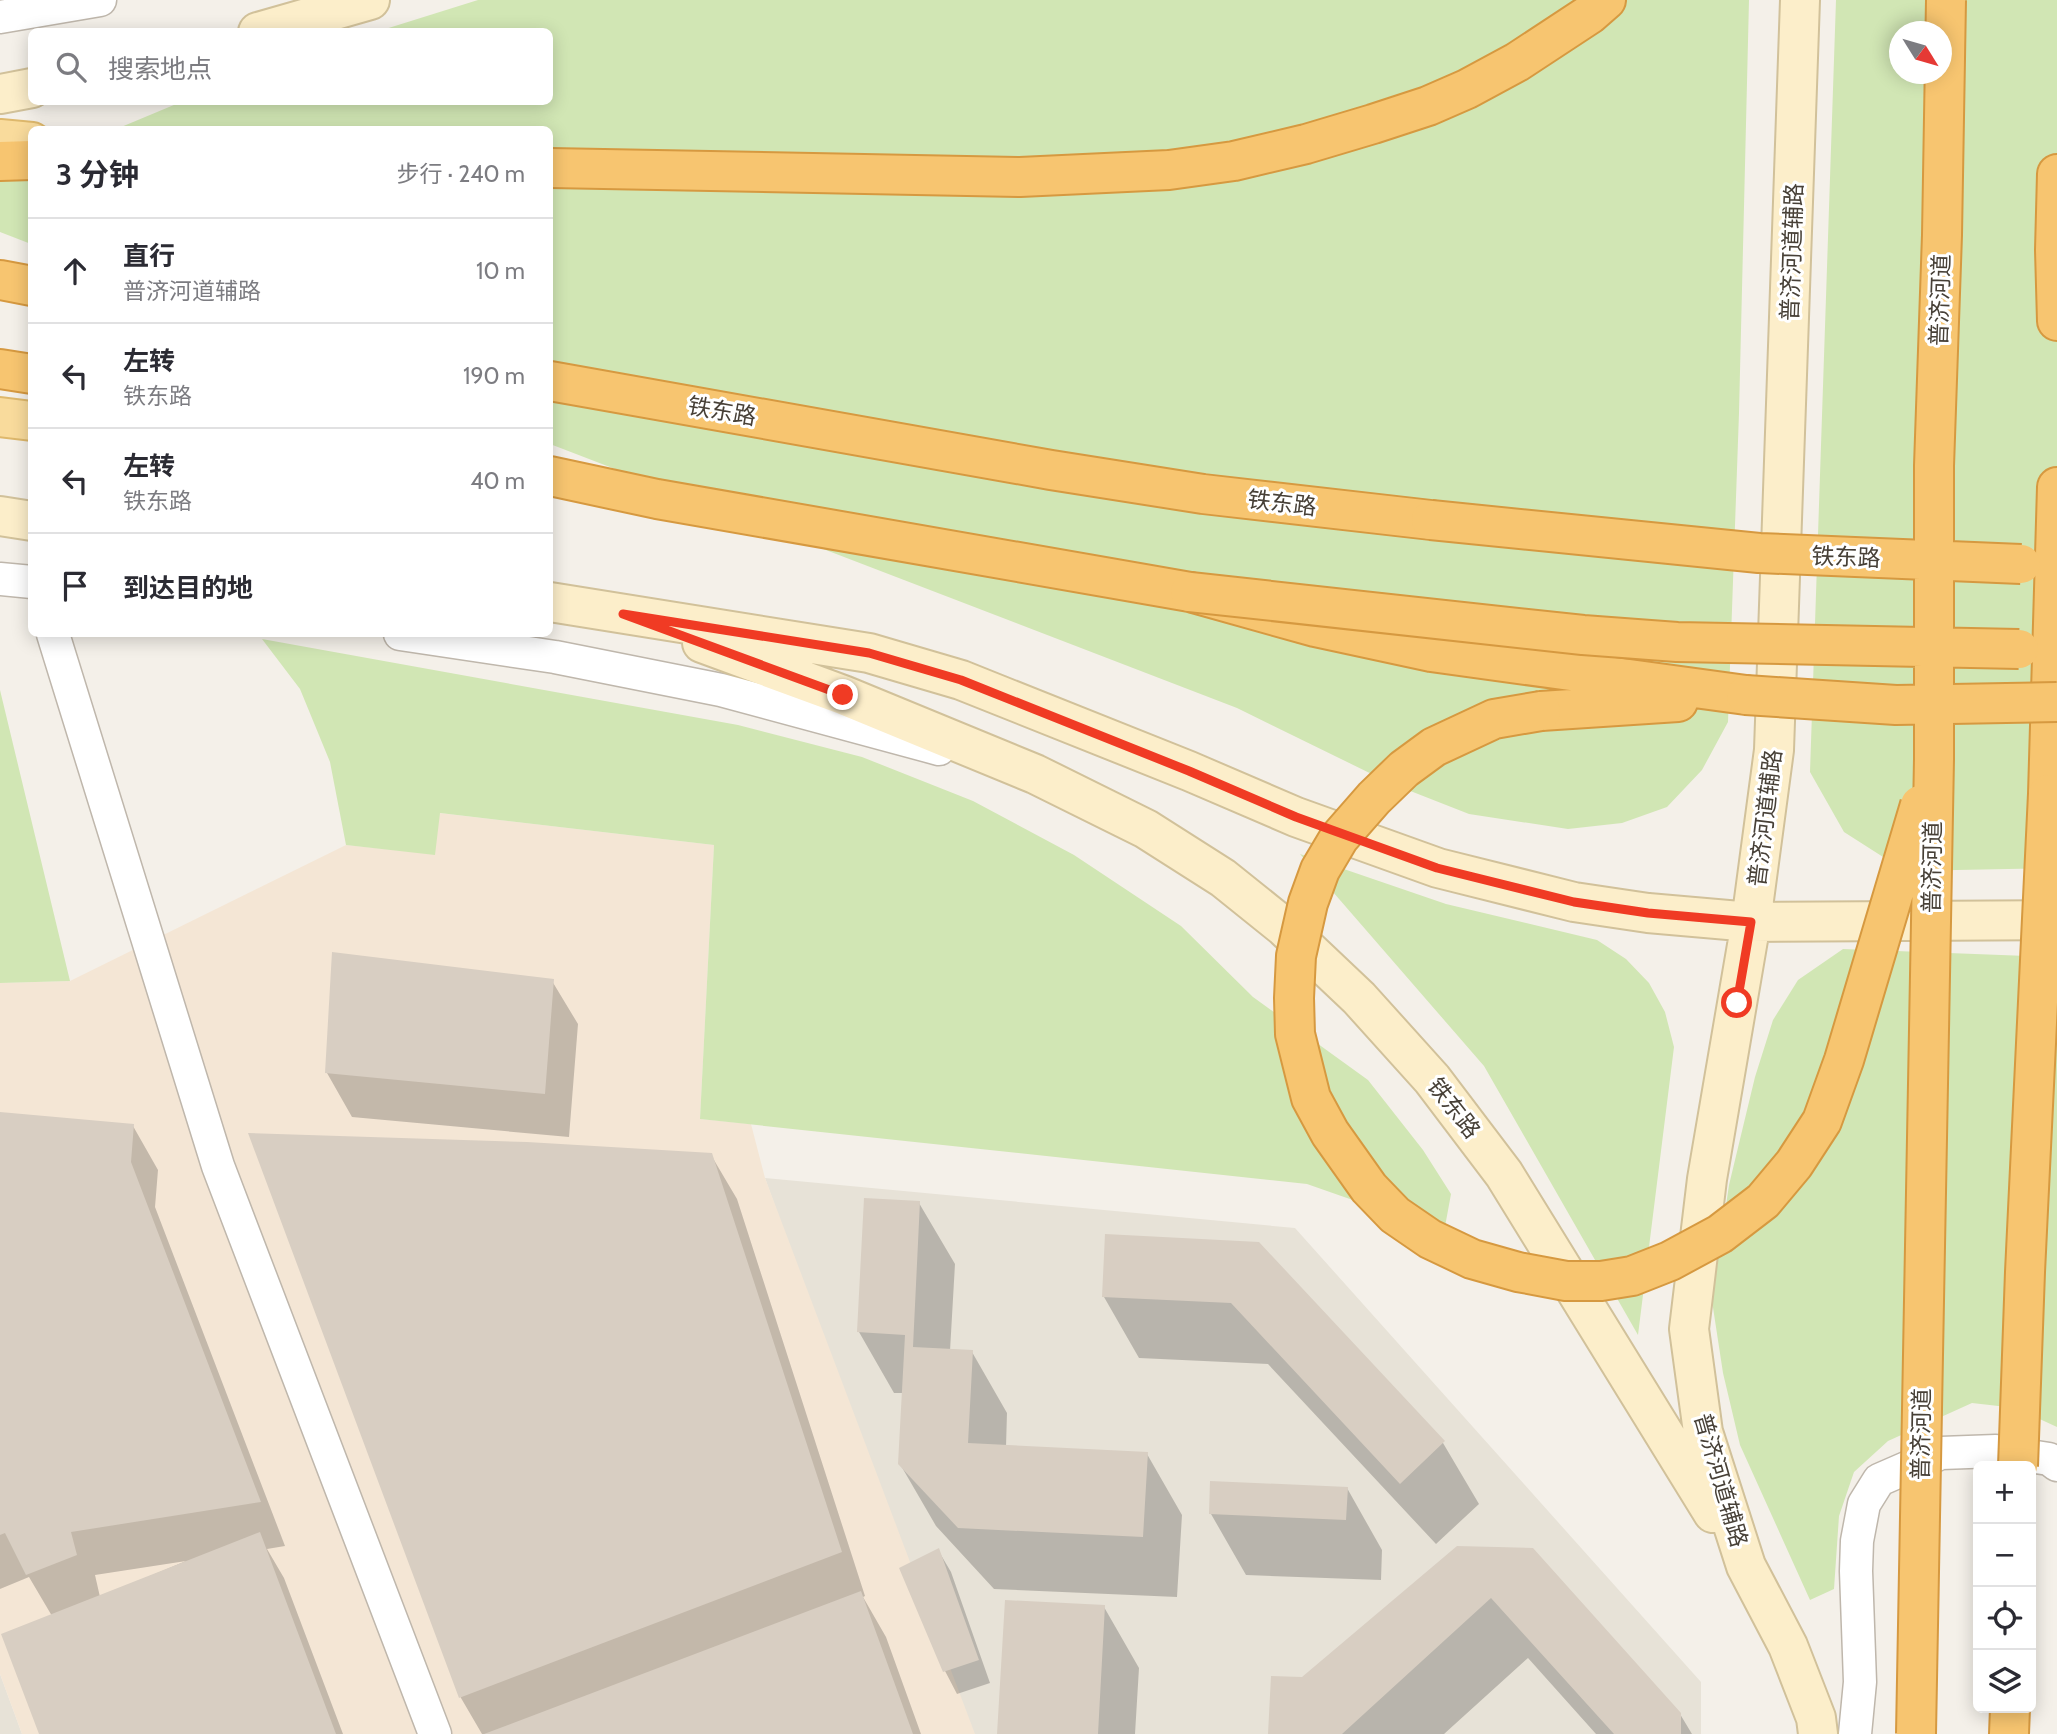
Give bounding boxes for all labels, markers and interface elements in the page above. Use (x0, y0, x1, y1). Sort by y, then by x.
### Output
north arrow (1889, 21, 1952, 84)
search box (28, 28, 553, 105)
icon: search (52, 48, 90, 86)
text: 搜索地点 (108, 53, 212, 85)
text: 3 分钟 (56, 156, 139, 193)
text: 步行 · 240 m (396, 160, 525, 188)
street label: 普济河道辅路 (1776, 183, 1808, 321)
text: 直行 (123, 240, 175, 272)
icon: ahead (56, 252, 94, 290)
street label: 普济河道 (1924, 254, 1956, 346)
text: 10 m (476, 257, 525, 285)
text: 普济河道辅路 (123, 277, 261, 305)
text: 左转 (123, 345, 175, 377)
icon: left (56, 357, 94, 395)
text: 190 m (463, 362, 525, 390)
text: 铁东路 (123, 382, 192, 410)
street label: 铁东路 (686, 391, 758, 431)
text: 左转 (123, 450, 175, 482)
icon: left (56, 462, 94, 500)
text: 40 m (470, 467, 525, 495)
street label: 铁东路 (1246, 485, 1318, 521)
text: 铁东路 (123, 487, 192, 515)
street label: 铁东路 (1811, 542, 1881, 572)
icon: arrive (56, 567, 94, 605)
text: 到达目的地 (123, 572, 253, 604)
route end (827, 679, 858, 710)
street label: 普济河道辅路 (1743, 748, 1787, 888)
street label: 普济河道 (1917, 821, 1947, 913)
route start (1721, 987, 1752, 1018)
street label: 铁东路 (1422, 1072, 1486, 1144)
street label: 普济河道 (1906, 1388, 1936, 1480)
street label: 普济河道辅路 (1689, 1410, 1753, 1550)
map controls (1973, 1461, 2036, 1713)
button: + (1973, 1461, 2036, 1524)
button: − (1973, 1524, 2036, 1587)
button: locate (1973, 1587, 2036, 1650)
button: layers (1973, 1650, 2036, 1713)

